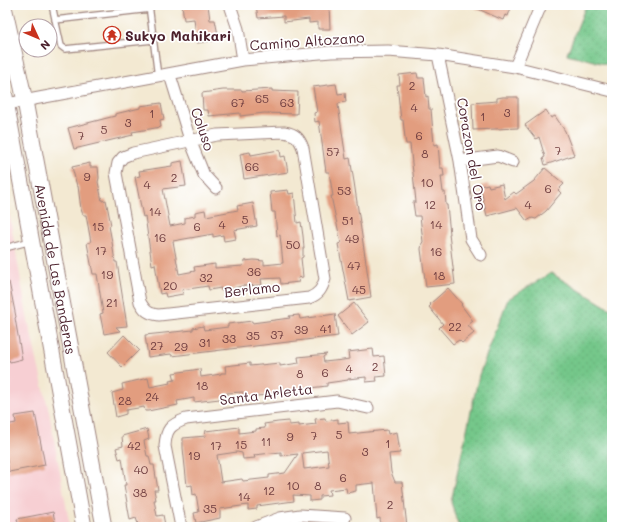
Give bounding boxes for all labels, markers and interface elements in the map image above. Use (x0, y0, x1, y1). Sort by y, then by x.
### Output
north arrow (18, 18, 58, 58)
temple icon: Sukyo Mahikari (102, 25, 122, 45)
place label: Sukyo Mahikari (125, 26, 231, 45)
street label: Camino Altozano (249, 28, 365, 54)
text: N (37, 37, 54, 54)
house number: 2 (409, 77, 415, 93)
house number: 65 (255, 90, 269, 106)
house number: 67 (231, 94, 245, 110)
house number: 63 (280, 94, 294, 110)
street label: Corazon del Oro (453, 96, 491, 212)
house number: 4 (410, 99, 418, 115)
house number: 3 (503, 104, 511, 120)
house number: 1 (149, 105, 155, 121)
street label: Coluso (187, 105, 219, 153)
house number: 1 (480, 108, 486, 124)
house number: 3 (124, 114, 132, 130)
house number: 5 (101, 121, 108, 137)
house number: 7 (78, 127, 85, 143)
house number: 6 (415, 127, 423, 143)
house number: 7 (555, 142, 562, 158)
house number: 57 (326, 143, 340, 159)
house number: 8 (421, 145, 429, 161)
house number: 66 (245, 158, 259, 174)
house number: 9 (83, 168, 91, 184)
house number: 2 (171, 169, 177, 185)
house number: 10 (421, 174, 434, 190)
house number: 4 (143, 176, 151, 192)
house number: 6 (544, 180, 552, 196)
street label: Avenida de Las Banderas (31, 182, 81, 356)
house number: 53 (337, 182, 351, 198)
house number: 12 (424, 196, 436, 212)
house number: 4 (524, 196, 532, 212)
house number: 14 (149, 203, 161, 219)
house number: 5 (242, 211, 249, 227)
house number: 51 (342, 212, 354, 228)
house number: 4 (218, 216, 226, 232)
house number: 14 (430, 216, 442, 232)
house number: 15 (92, 218, 104, 234)
house number: 6 (193, 218, 201, 234)
house number: 16 (154, 229, 166, 245)
house number: 49 (345, 230, 359, 246)
house number: 50 (286, 236, 301, 252)
house number: 17 (95, 242, 107, 258)
house number: 16 (430, 243, 442, 259)
house number: 47 (347, 257, 361, 273)
house number: 36 (247, 263, 261, 279)
house number: 19 (101, 266, 113, 282)
house number: 18 (433, 267, 445, 283)
house number: 32 (199, 269, 213, 285)
house number: 20 (163, 277, 178, 293)
street label: Berlamo (223, 277, 281, 301)
house number: 45 (352, 281, 366, 297)
house number: 21 (106, 294, 118, 310)
house number: 22 (448, 318, 462, 334)
house number: 41 (320, 320, 332, 336)
house number: 39 (294, 321, 308, 337)
house number: 37 (270, 326, 284, 342)
house number: 35 (246, 327, 260, 343)
house number: 33 (222, 330, 236, 346)
house number: 31 (199, 334, 211, 350)
house number: 27 (150, 337, 164, 353)
house number: 29 (174, 338, 188, 354)
house number: 2 (372, 358, 378, 374)
house number: 4 (345, 360, 353, 376)
house number: 6 (321, 364, 329, 380)
house number: 8 (296, 365, 304, 381)
house number: 18 (196, 377, 208, 393)
street label: Santa Arletta (218, 379, 314, 409)
house number: 24 (145, 388, 159, 404)
house number: 28 (118, 392, 132, 408)
house number: 5 (336, 426, 343, 442)
house number: 7 (311, 427, 318, 443)
house number: 9 (286, 428, 294, 444)
house number: 11 (261, 433, 271, 449)
house number: 1 (385, 435, 391, 451)
house number: 15 (235, 436, 247, 452)
house number: 42 (127, 437, 141, 453)
house number: 17 (210, 437, 222, 453)
house number: 3 (361, 443, 369, 459)
house number: 19 (188, 447, 200, 463)
house number: 40 (134, 461, 149, 477)
house number: 6 (339, 469, 347, 485)
house number: 10 (287, 477, 300, 493)
house number: 8 (314, 477, 322, 493)
house number: 12 (263, 482, 275, 498)
house number: 38 (133, 484, 147, 500)
house number: 14 (238, 488, 250, 504)
house number: 2 (387, 496, 393, 512)
house number: 35 (203, 500, 217, 516)

